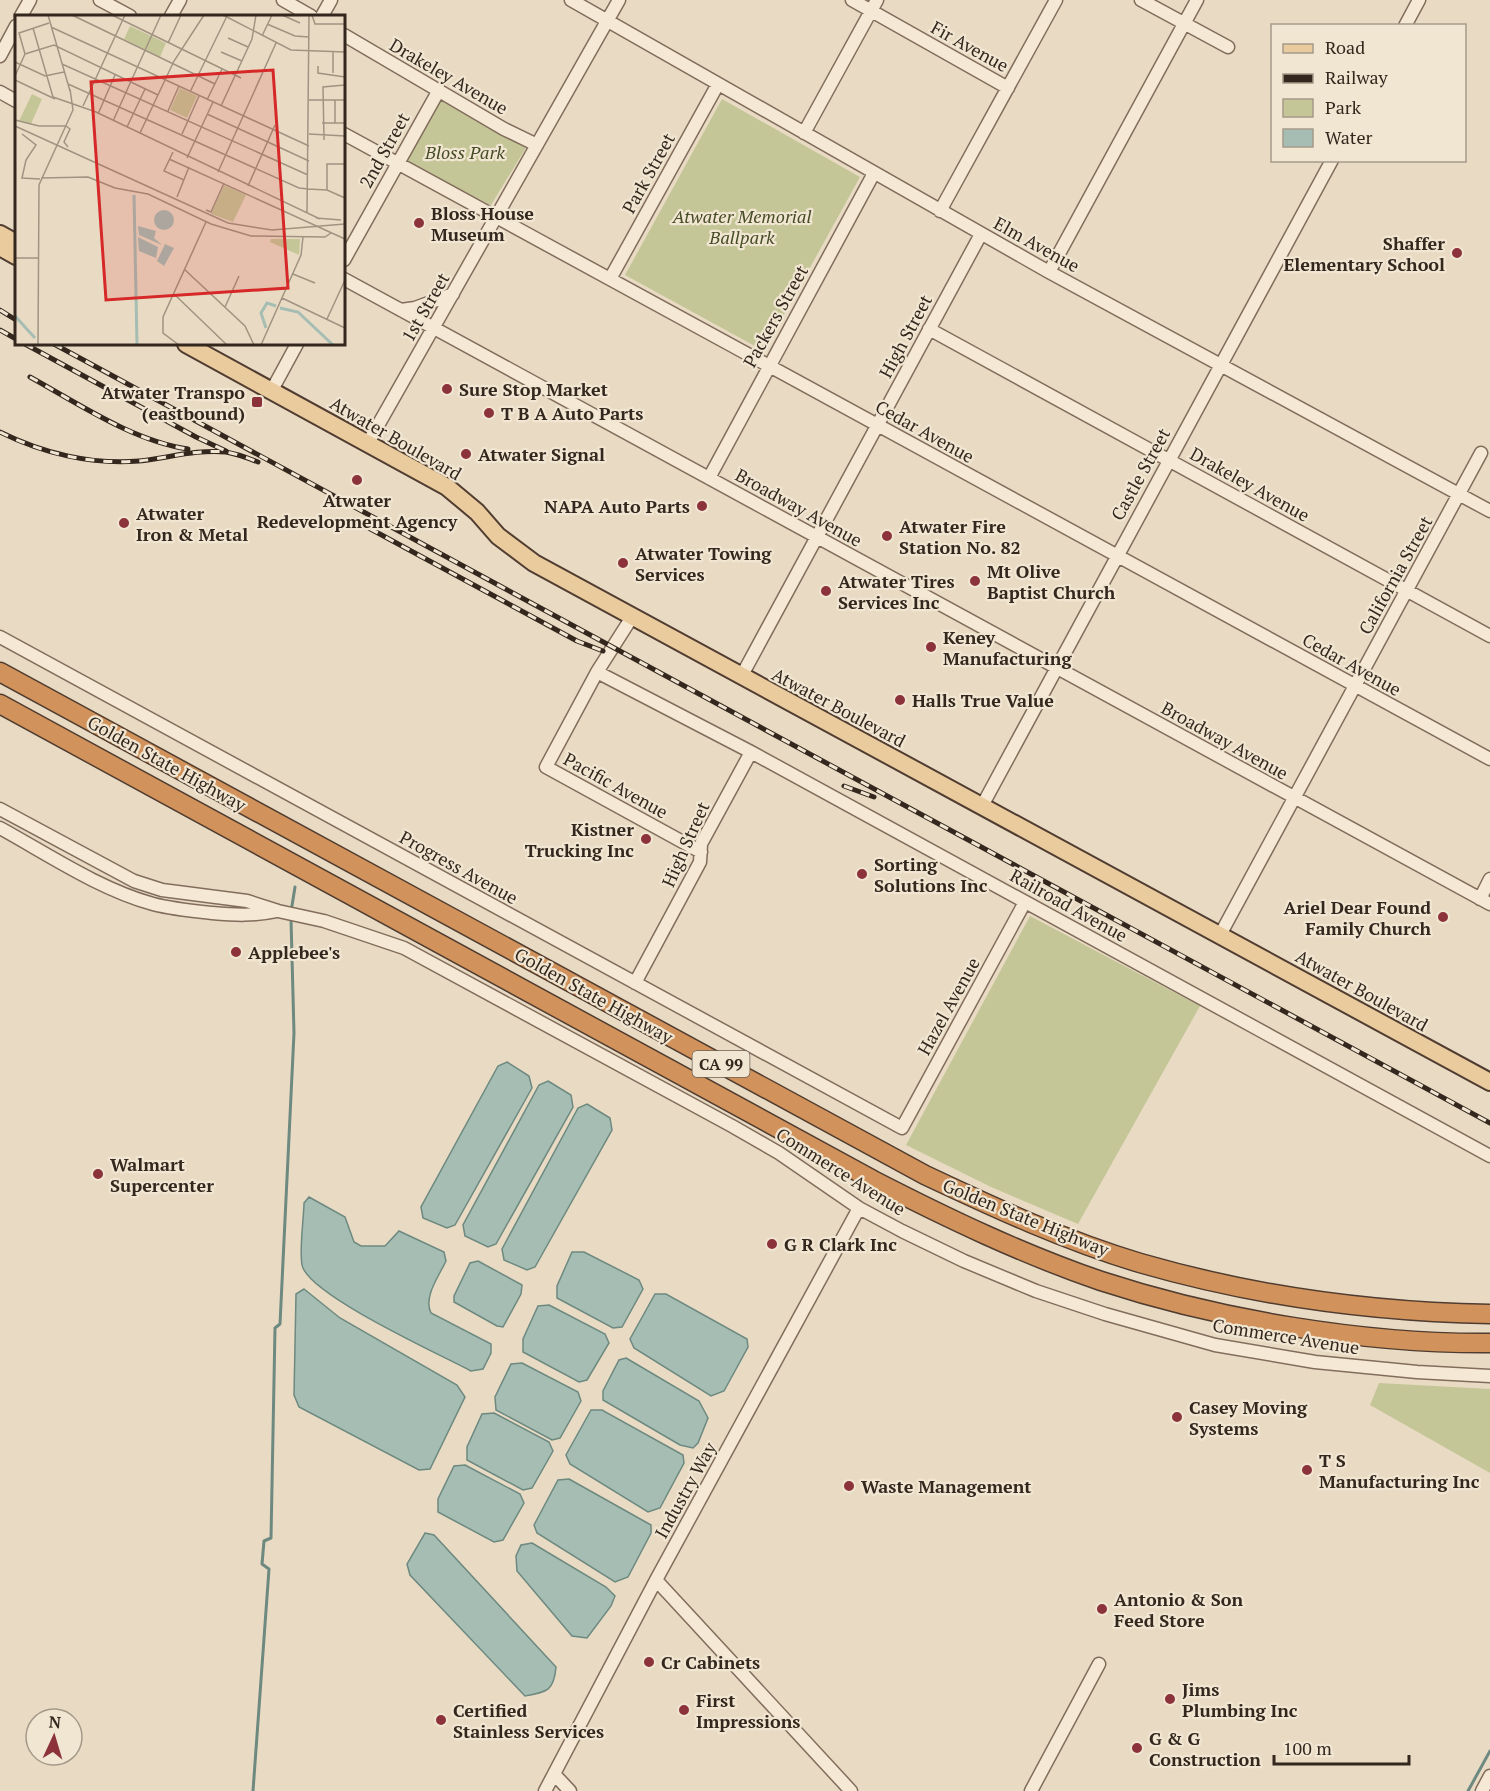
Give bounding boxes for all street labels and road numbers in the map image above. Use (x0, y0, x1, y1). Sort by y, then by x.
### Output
street label: Fir Avenue (927, 15, 1013, 77)
street label: Drakeley Avenue (385, 32, 513, 120)
street label: 2nd Street (353, 108, 415, 192)
street label: Park Street (616, 128, 680, 217)
street label: Elm Avenue (990, 211, 1084, 277)
street label: Packers Street (737, 260, 813, 371)
street label: 1st Street (395, 268, 455, 346)
street label: High Street (873, 290, 937, 382)
street label: Atwater Boulevard (326, 391, 466, 485)
street label: Cedar Avenue (871, 394, 979, 468)
street label: Castle Street (1105, 423, 1175, 524)
street label: Drakeley Avenue (1186, 441, 1314, 527)
street label: Broadway Avenue (731, 462, 867, 552)
street label: California Street (1353, 511, 1438, 638)
street label: Cedar Avenue (1298, 627, 1406, 701)
street label: Atwater Boulevard (768, 662, 910, 752)
street label: Broadway Avenue (1157, 695, 1293, 785)
street label: Golden State Highway (84, 710, 251, 817)
street label: Pacific Avenue (560, 746, 672, 824)
street label: High Street (656, 797, 715, 890)
street label: Progress Avenue (396, 825, 522, 909)
street label: Railroad Avenue (1006, 863, 1132, 947)
street label: Golden State Highway (511, 942, 678, 1049)
street label: Atwater Boulevard (1291, 944, 1433, 1036)
street label: Hazel Avenue (911, 953, 985, 1059)
road number: CA 99 (692, 1051, 750, 1077)
street label: Commerce Avenue (772, 1122, 910, 1220)
street label: Golden State Highway (939, 1173, 1113, 1262)
street label: Commerce Avenue (1211, 1313, 1361, 1359)
street label: Industry Way (649, 1437, 722, 1542)

